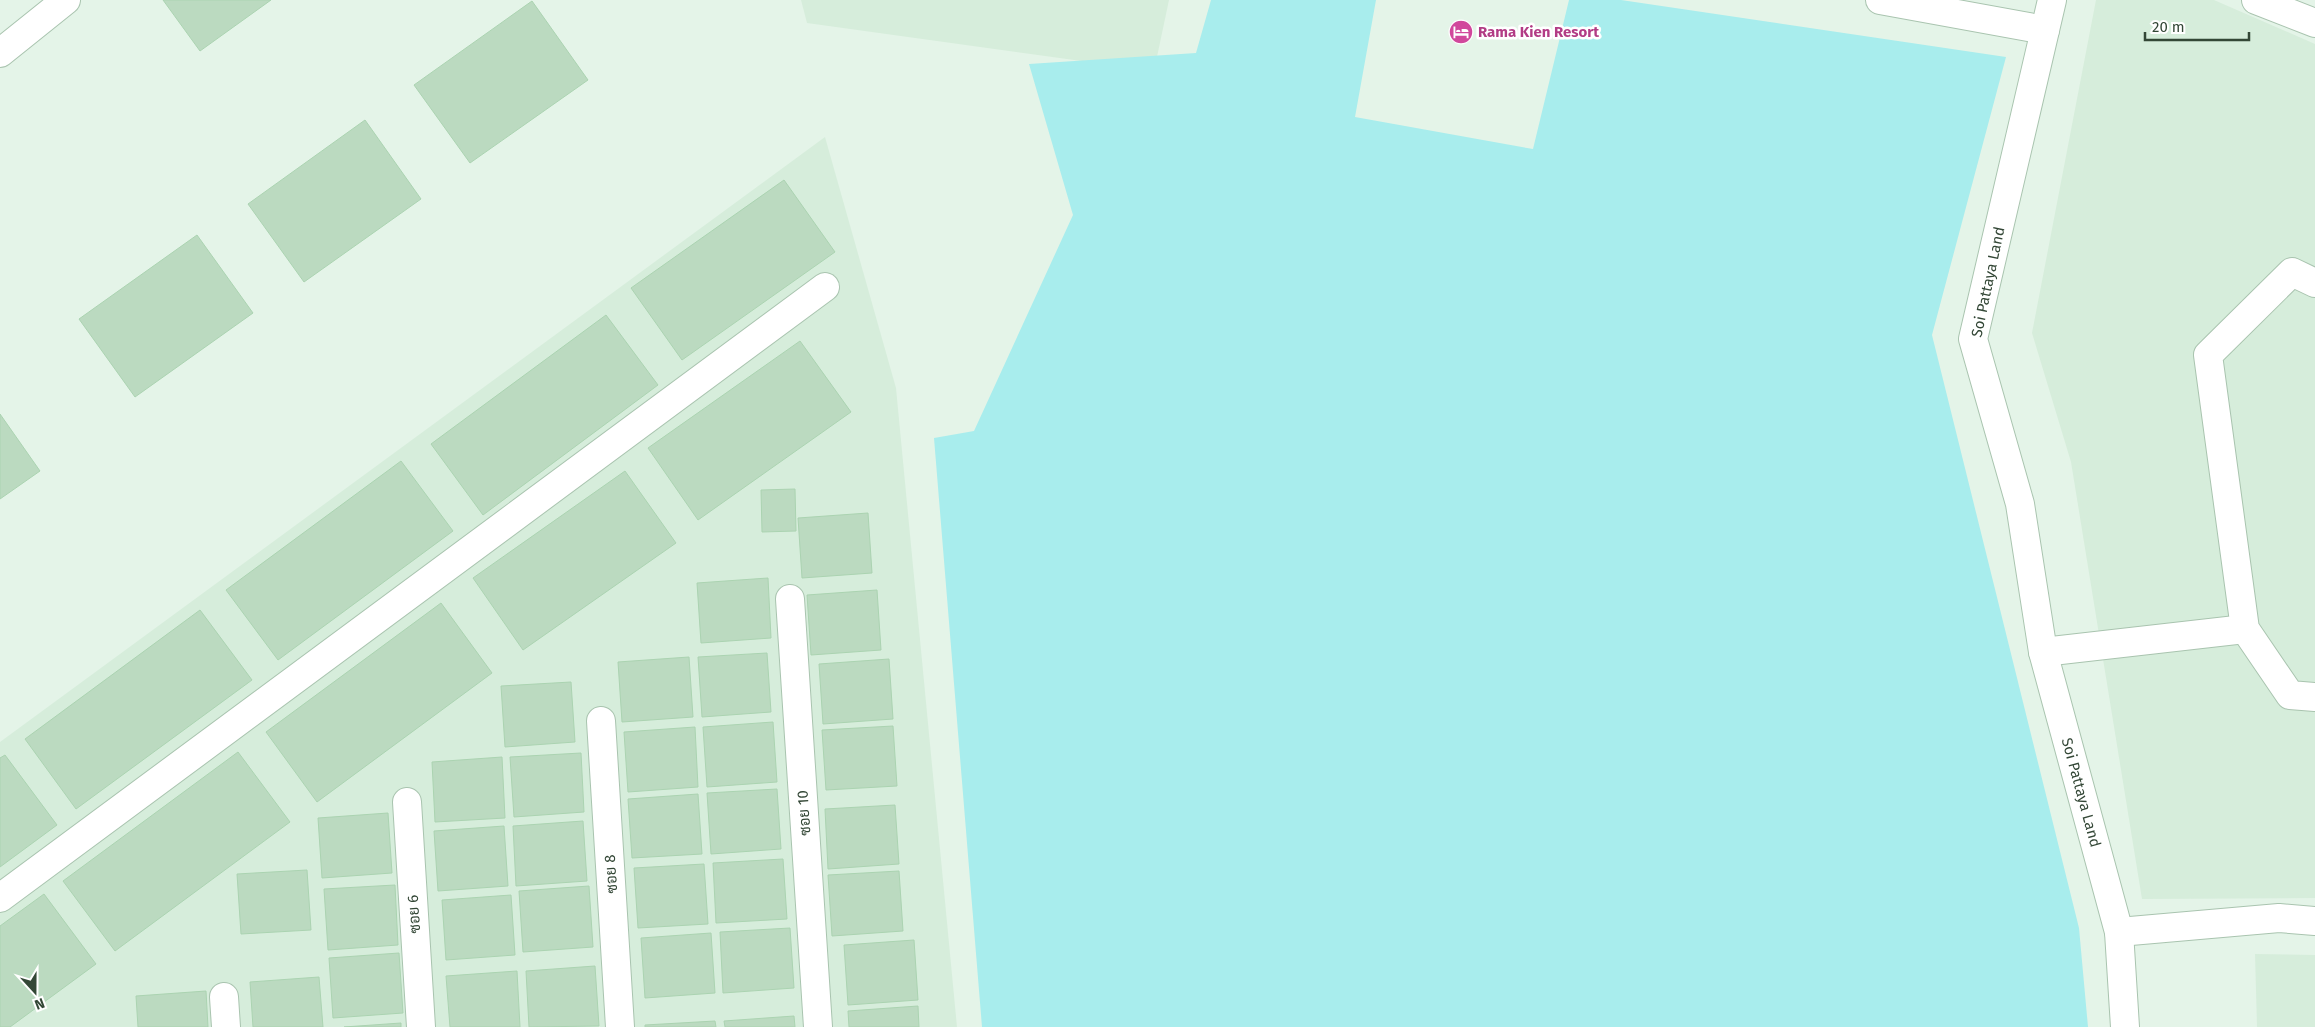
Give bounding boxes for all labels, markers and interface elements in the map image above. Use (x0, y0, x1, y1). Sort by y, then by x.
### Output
scale bar (2145, 10, 2249, 42)
text: 20 m (2152, 18, 2185, 36)
hotel icon: Rama Kien Resort (1448, 19, 1474, 45)
place label: Rama Kien Resort (1478, 23, 1599, 41)
street label: Soi Pattaya Land (1968, 225, 2008, 339)
street label: Soi Pattaya Land (2058, 736, 2105, 849)
street label: ซอย 10 (793, 790, 815, 836)
street label: ซอย 8 (601, 854, 621, 894)
street label: ซอย 6 (404, 894, 424, 934)
north arrow (10, 967, 60, 1017)
text: N (32, 994, 47, 1013)

